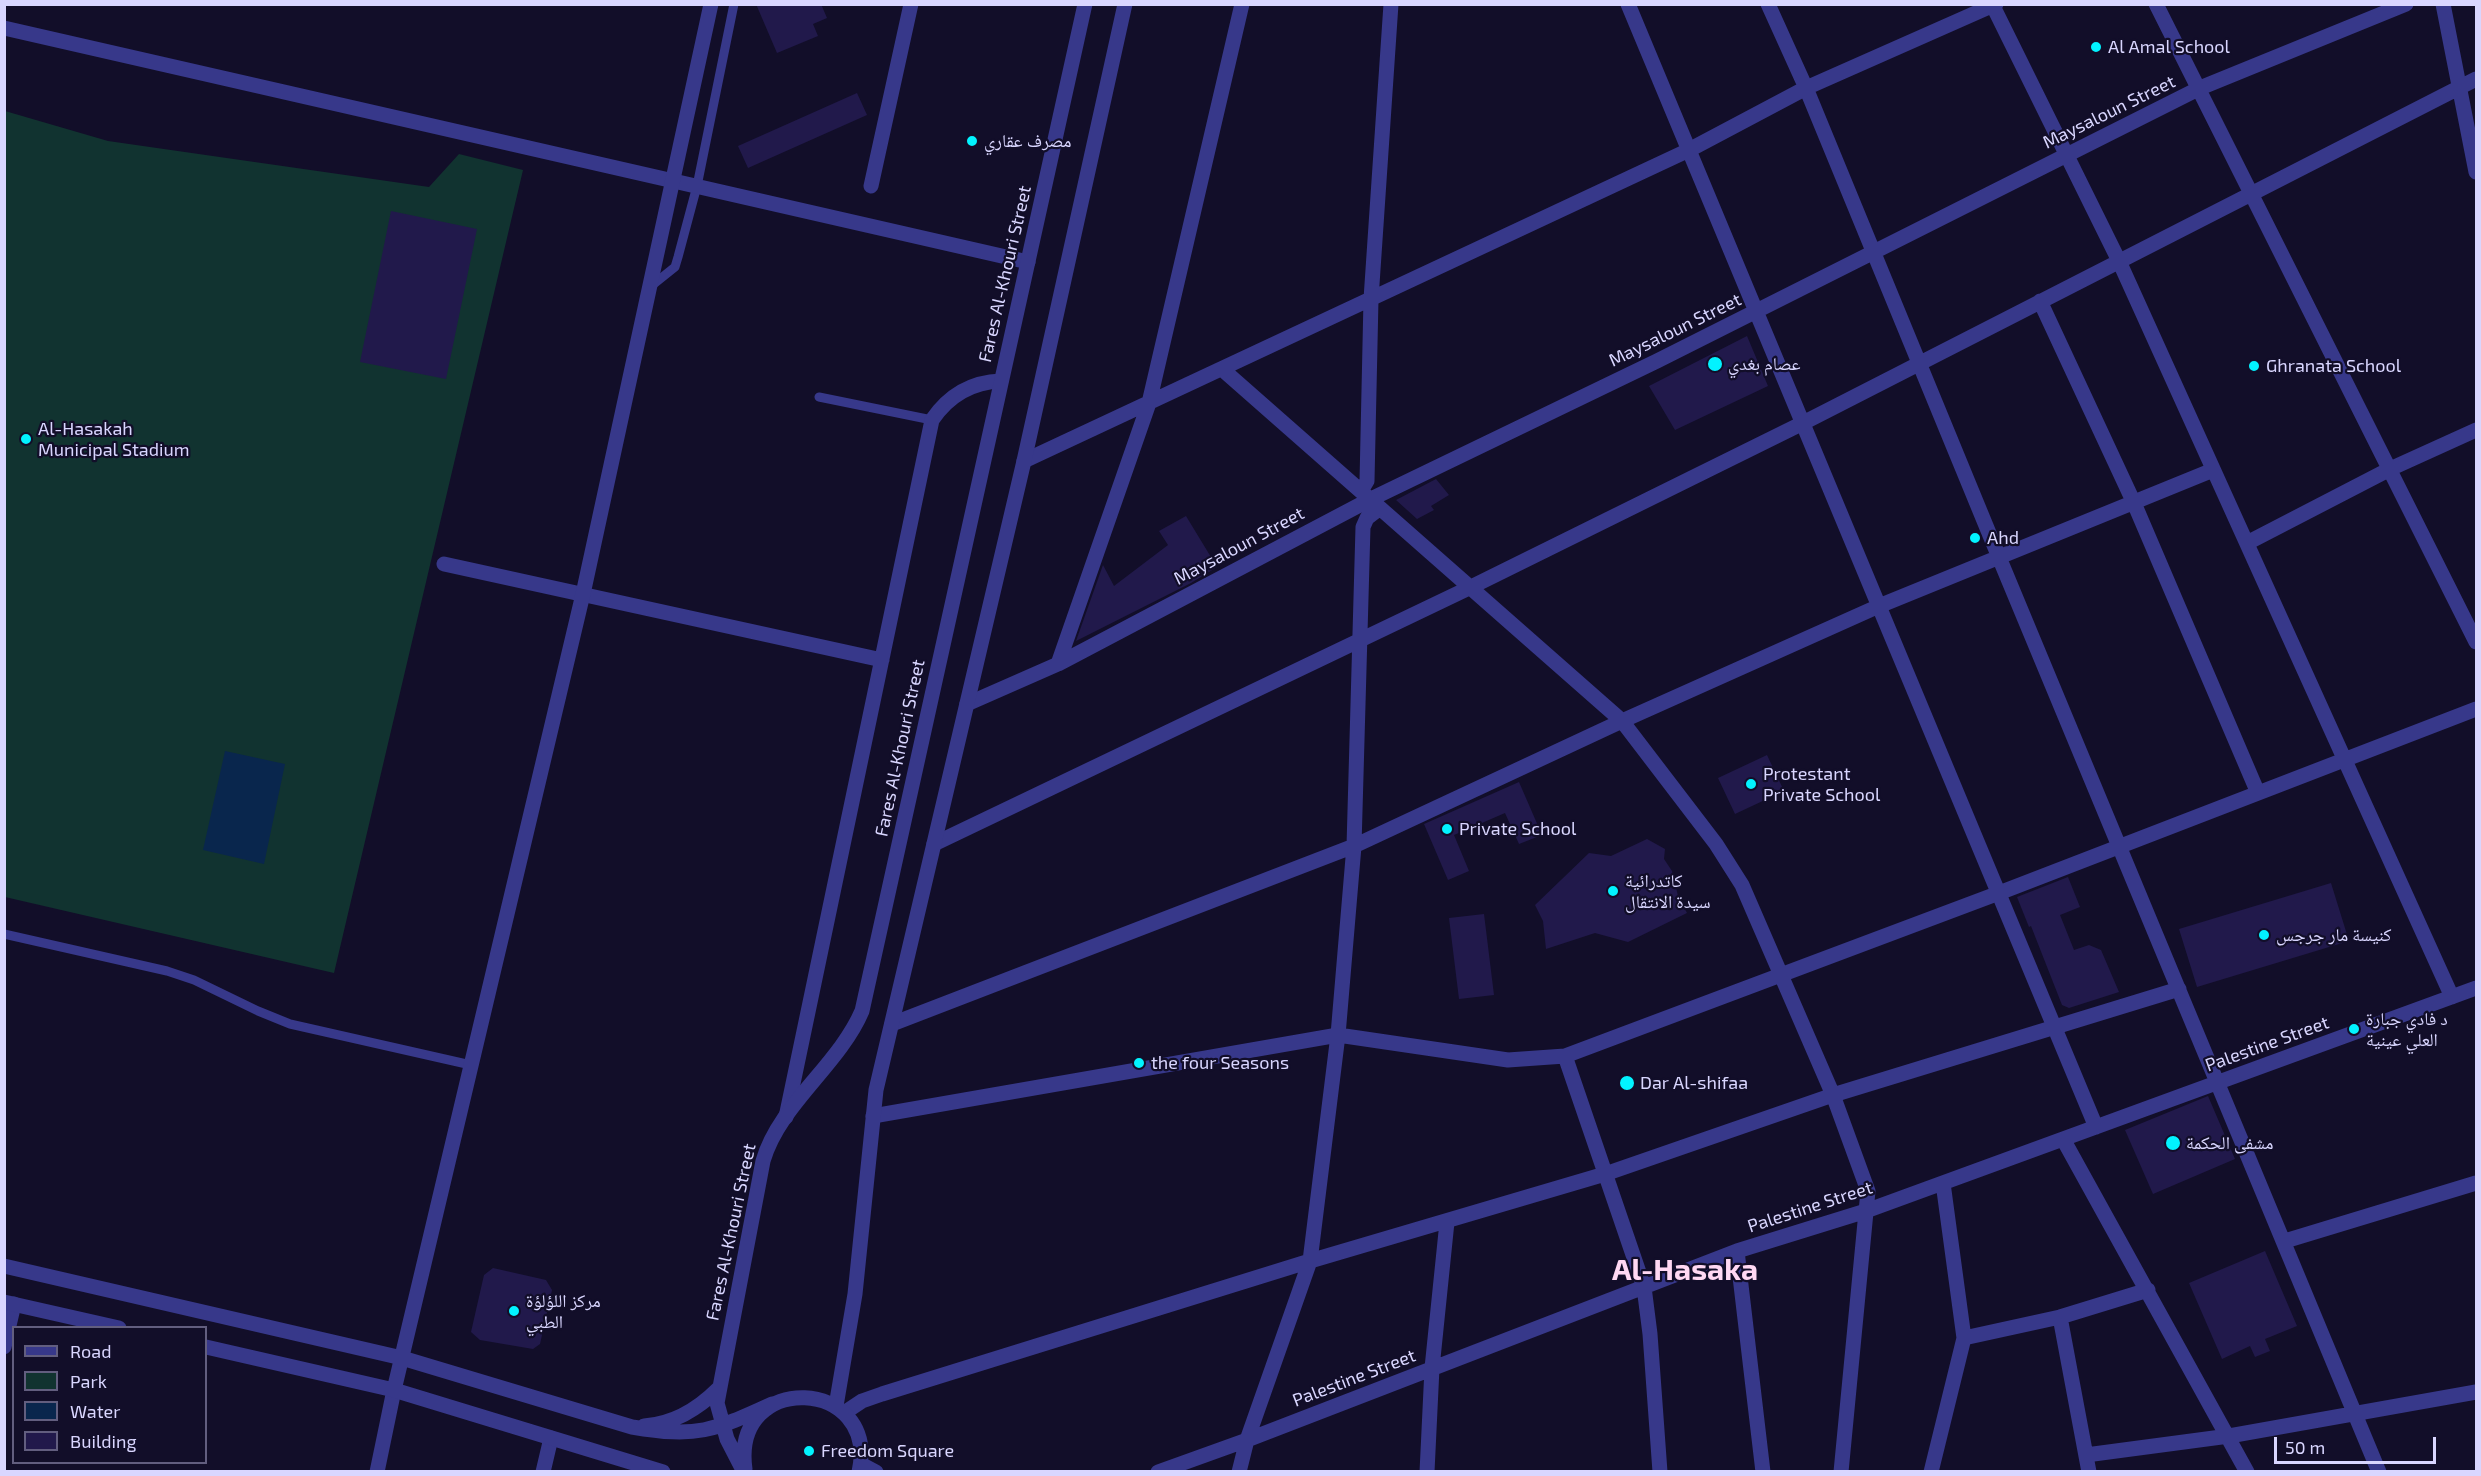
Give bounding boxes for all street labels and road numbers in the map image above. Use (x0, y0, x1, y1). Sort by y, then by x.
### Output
street label: Maysaloun Street (2039, 71, 2179, 153)
street label: Fares Al-Khouri Street (974, 184, 1036, 364)
street label: Maysaloun Street (1605, 289, 1745, 371)
street label: Maysaloun Street (1170, 503, 1308, 589)
street label: Fares Al-Khouri Street (871, 657, 929, 839)
street label: Palestine Street (2202, 1012, 2332, 1076)
street label: Fares Al-Khouri Street (702, 1141, 760, 1323)
street label: Palestine Street (1745, 1177, 1875, 1237)
street label: Palestine Street (1289, 1345, 1419, 1411)

